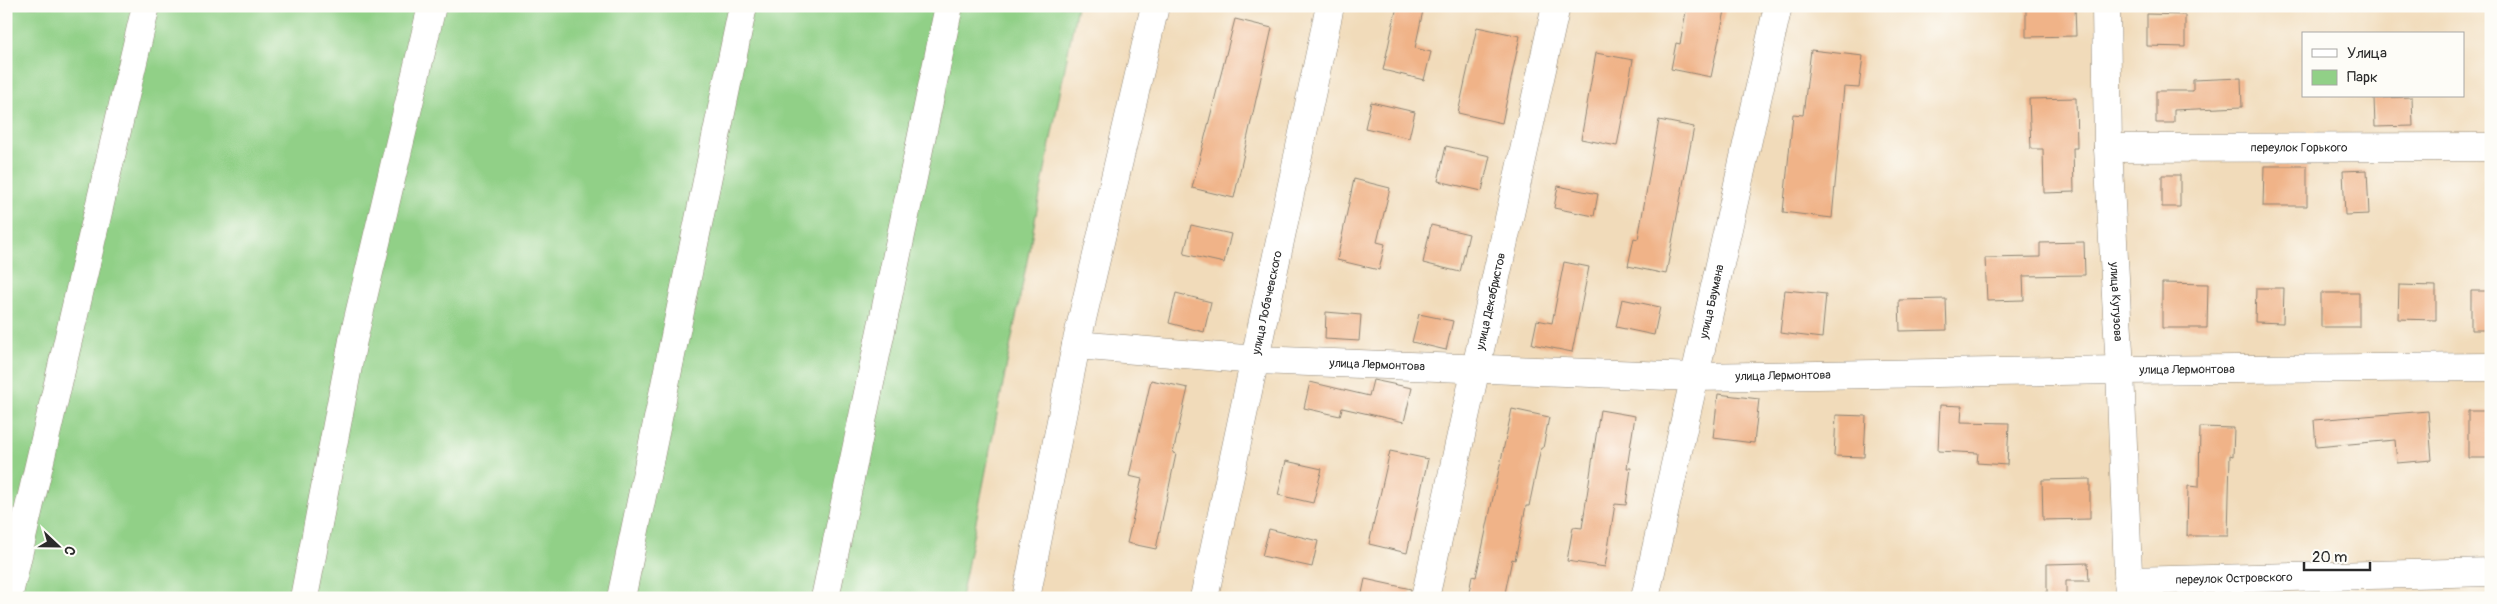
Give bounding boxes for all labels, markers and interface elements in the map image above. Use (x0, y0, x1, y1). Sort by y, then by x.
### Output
legend (2302, 32, 2464, 98)
text: Улица (2347, 44, 2387, 63)
text: Парк (2347, 68, 2378, 87)
street label: переулок Горького (2251, 140, 2348, 156)
street label: улица Лобачевского (1249, 249, 1286, 357)
street label: улица Декабристов (1473, 251, 1509, 352)
street label: улица Кутузова (2106, 261, 2125, 342)
street label: улица Баумана (1696, 263, 1728, 341)
street label: улица Лермонтова (1328, 356, 1426, 375)
street label: улица Лермонтова (2138, 362, 2235, 378)
street label: улица Лермонтова (1734, 368, 1831, 384)
north arrow (32, 522, 82, 572)
scale bar (2304, 539, 2371, 571)
text: С (60, 543, 79, 558)
text: 20 m (2312, 548, 2347, 567)
street label: переулок Островского (2175, 570, 2293, 588)

